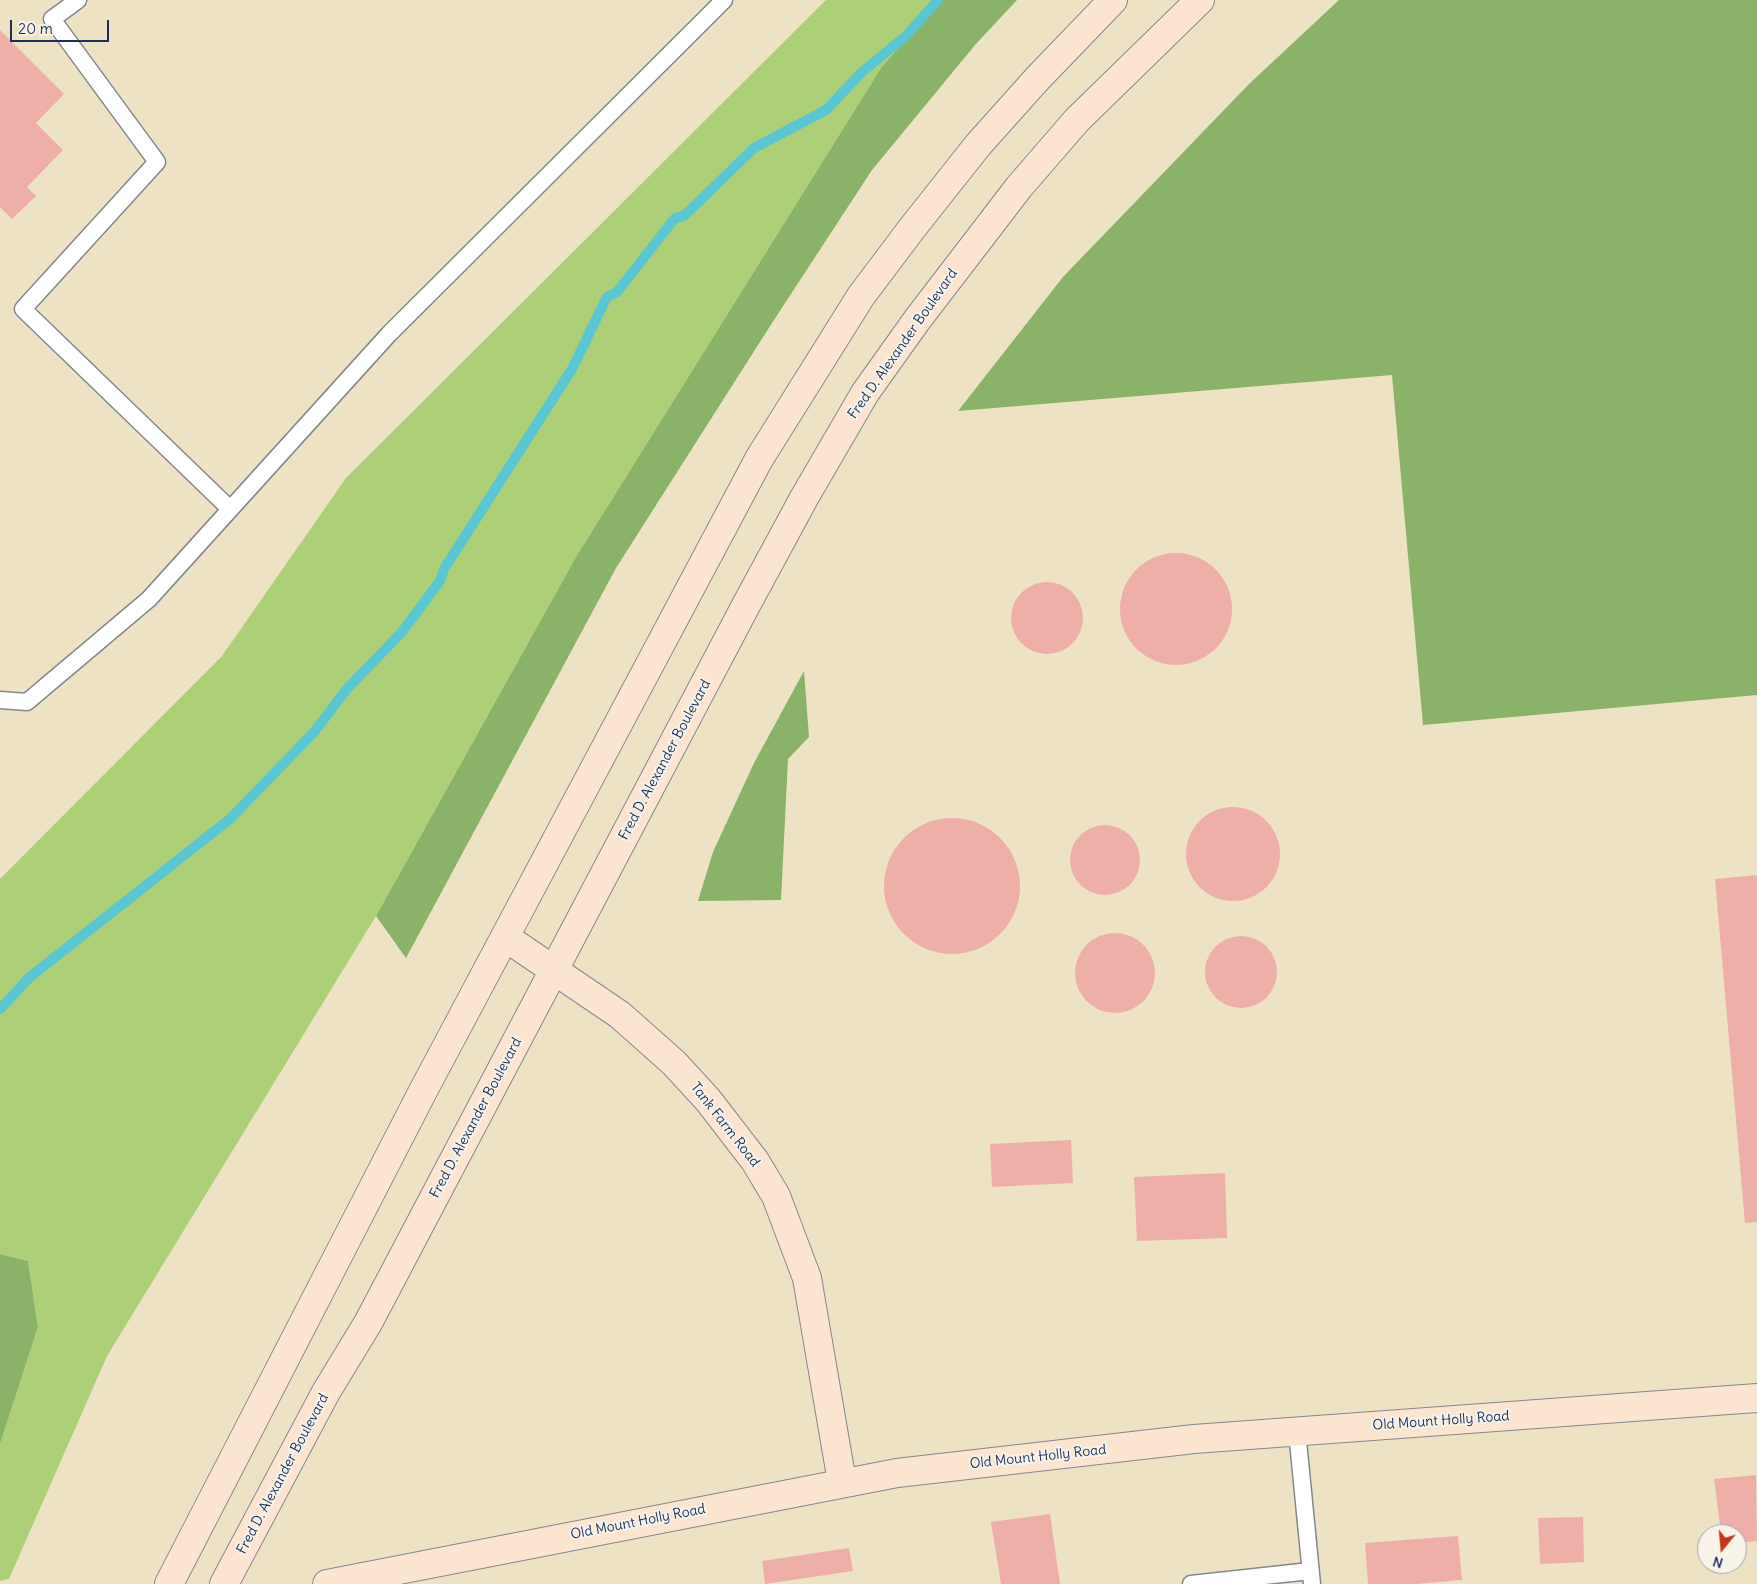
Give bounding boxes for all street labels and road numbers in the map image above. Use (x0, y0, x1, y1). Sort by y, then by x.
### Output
street label: Fred D. Alexander Boulevard (845, 266, 961, 422)
street label: Fred D. Alexander Boulevard (615, 677, 715, 843)
street label: Fred D. Alexander Boulevard (426, 1035, 526, 1201)
street label: Tank Farm Road (687, 1079, 763, 1171)
street label: Fred D. Alexander Boulevard (233, 1391, 333, 1557)
street label: Old Mount Holly Road (1372, 1408, 1510, 1434)
street label: Old Mount Holly Road (969, 1441, 1107, 1473)
street label: Old Mount Holly Road (569, 1501, 707, 1543)

